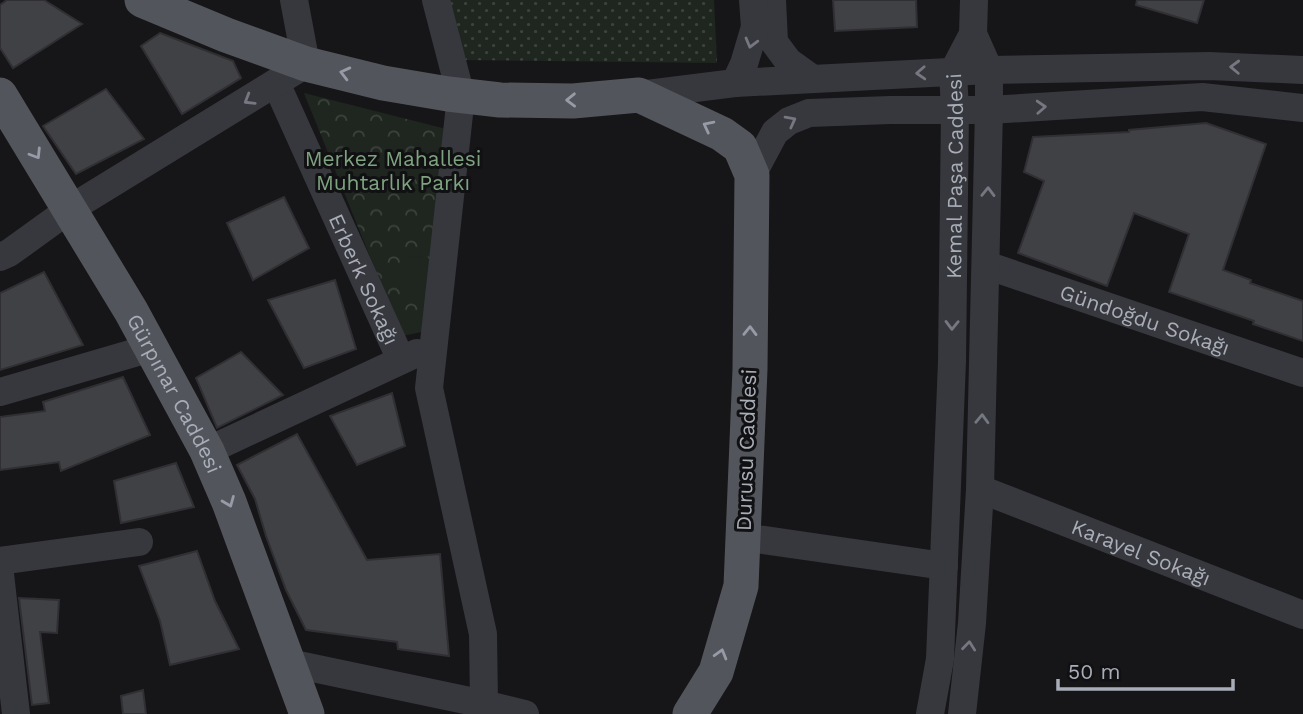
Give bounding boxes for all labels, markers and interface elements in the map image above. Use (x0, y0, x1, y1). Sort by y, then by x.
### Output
one-way arrow (745, 37, 759, 49)
one-way arrow (1229, 60, 1240, 75)
one-way arrow (915, 66, 926, 81)
one-way arrow (340, 67, 352, 81)
street label: Kemal Paşa Caddesi (940, 73, 968, 279)
one-way arrow (243, 92, 256, 105)
one-way arrow (565, 93, 576, 108)
one-way arrow (1036, 100, 1047, 115)
one-way arrow (784, 116, 797, 130)
one-way arrow (703, 121, 715, 135)
one-way arrow (27, 146, 40, 159)
park label: Merkez Mahallesi Muhtarlık Parkı (305, 146, 481, 195)
one-way arrow (980, 186, 995, 197)
street label: Erberk Sokağı (324, 210, 405, 348)
street label: Gündoğdu Sokağı (1057, 279, 1233, 360)
street label: Gürpınar Caddesi (122, 309, 227, 477)
one-way arrow (944, 321, 960, 331)
one-way arrow (742, 325, 758, 336)
street label: Durusu Caddesi (731, 369, 761, 531)
one-way arrow (974, 413, 989, 424)
one-way arrow (220, 496, 234, 508)
street label: Karayel Sokağı (1068, 513, 1214, 590)
one-way arrow (962, 640, 977, 652)
one-way arrow (713, 648, 728, 660)
scale bar (1058, 648, 1233, 692)
text: 50 m (1068, 659, 1120, 684)

